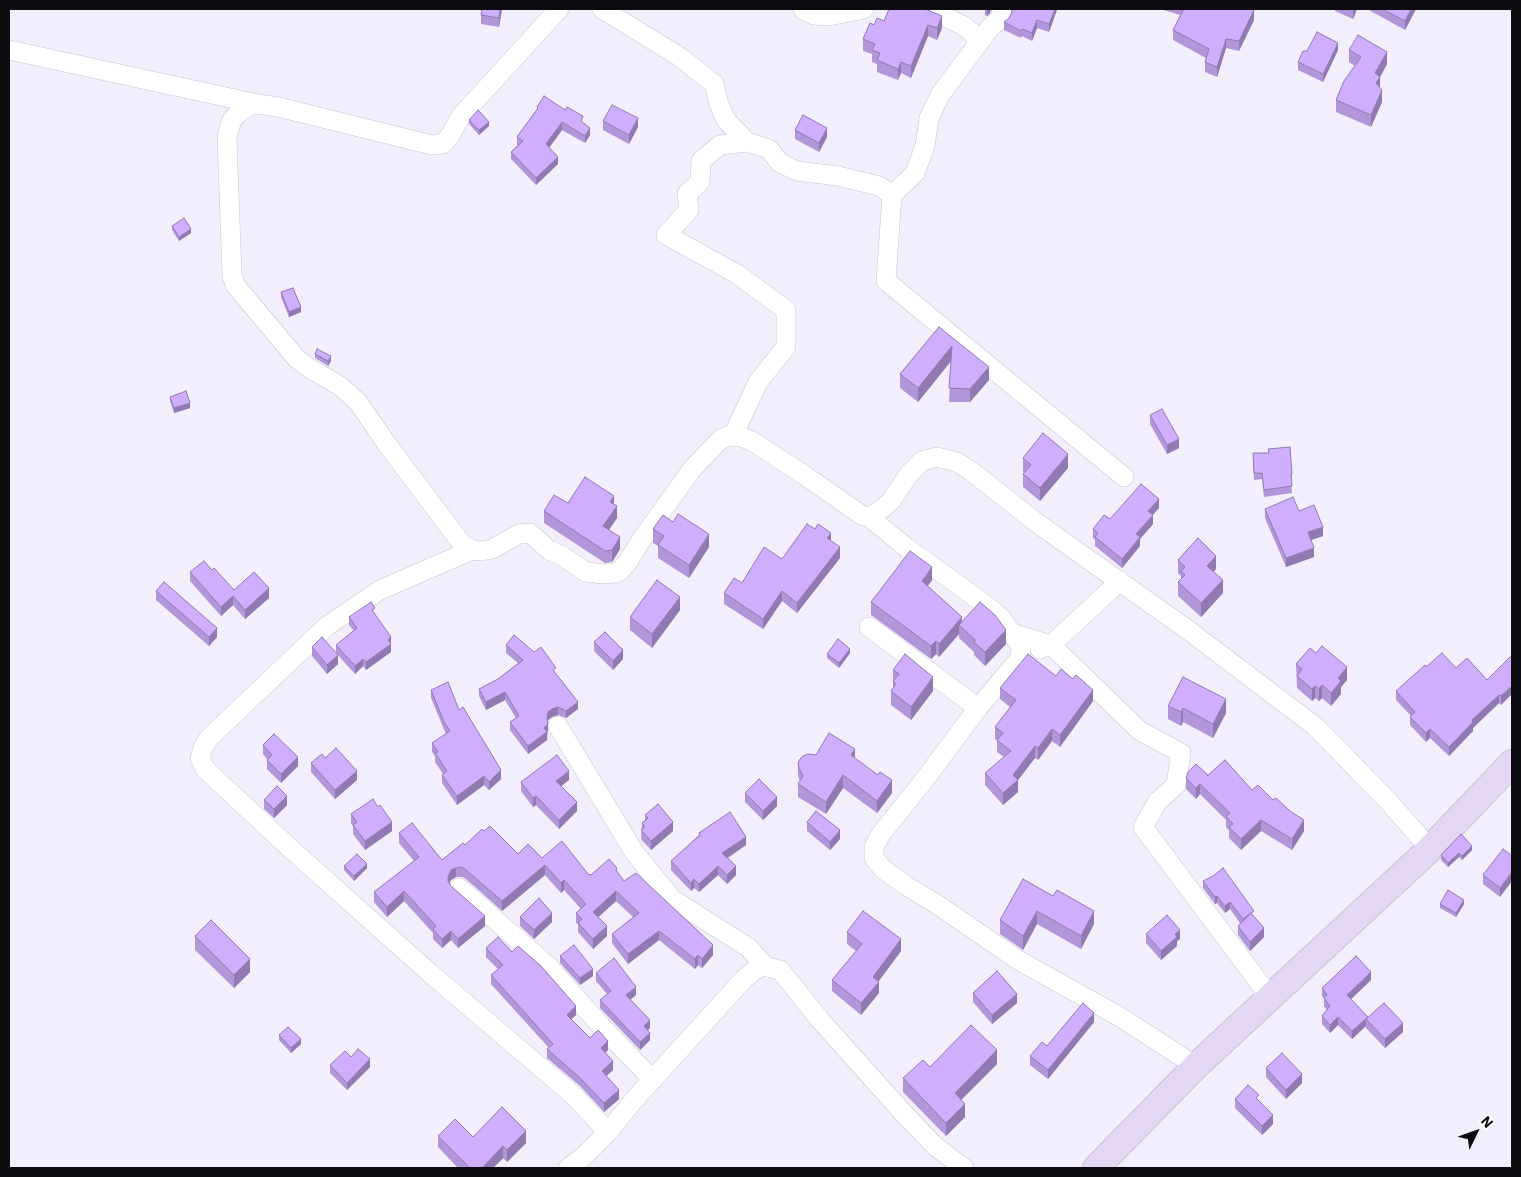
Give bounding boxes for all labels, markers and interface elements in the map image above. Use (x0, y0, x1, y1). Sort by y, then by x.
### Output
north arrow (1451, 1107, 1501, 1157)
text: N (1477, 1112, 1497, 1132)

